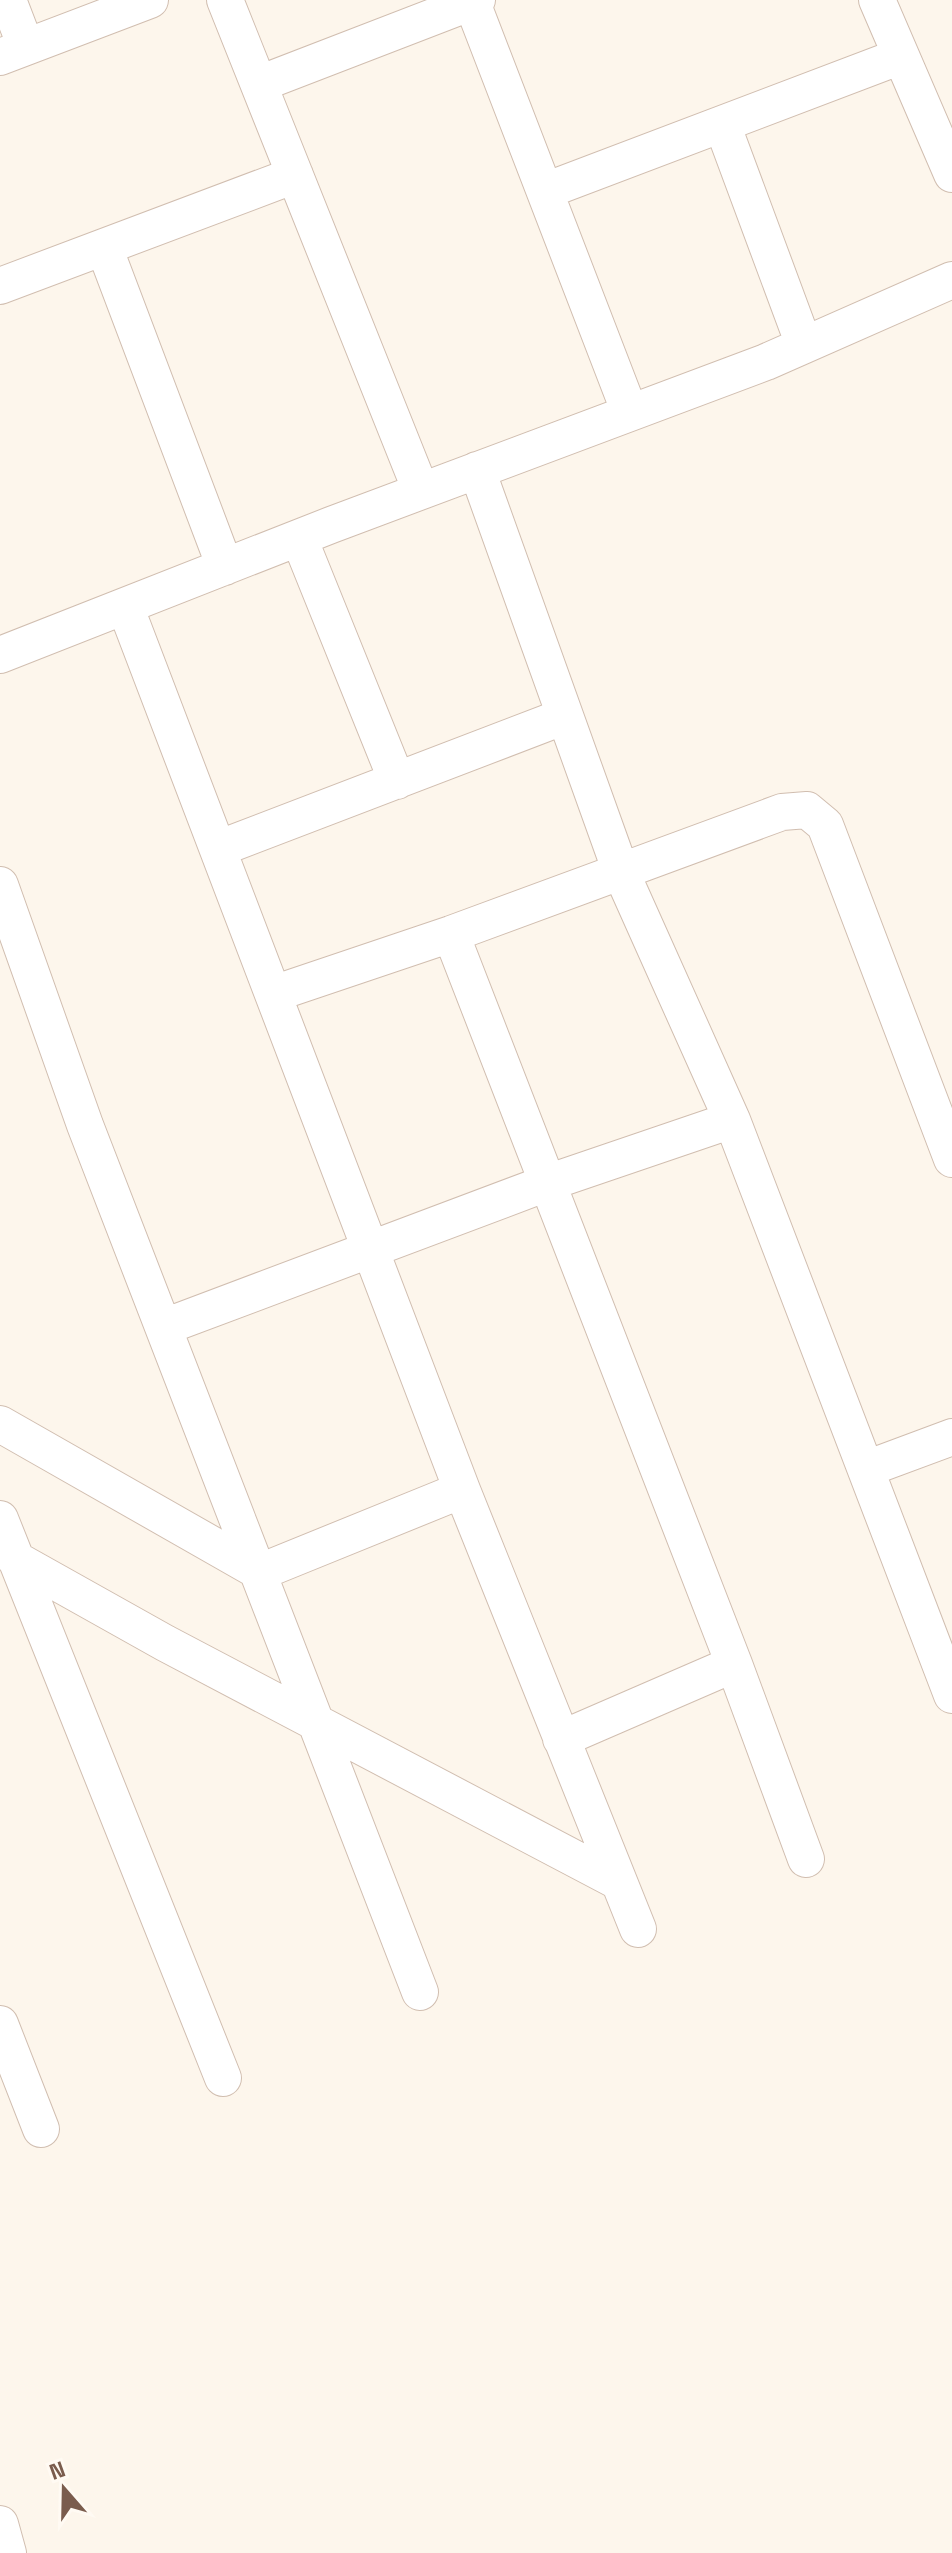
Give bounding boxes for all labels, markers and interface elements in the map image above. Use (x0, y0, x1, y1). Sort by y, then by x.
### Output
north arrow (24, 2449, 104, 2529)
text: N (45, 2455, 69, 2486)

